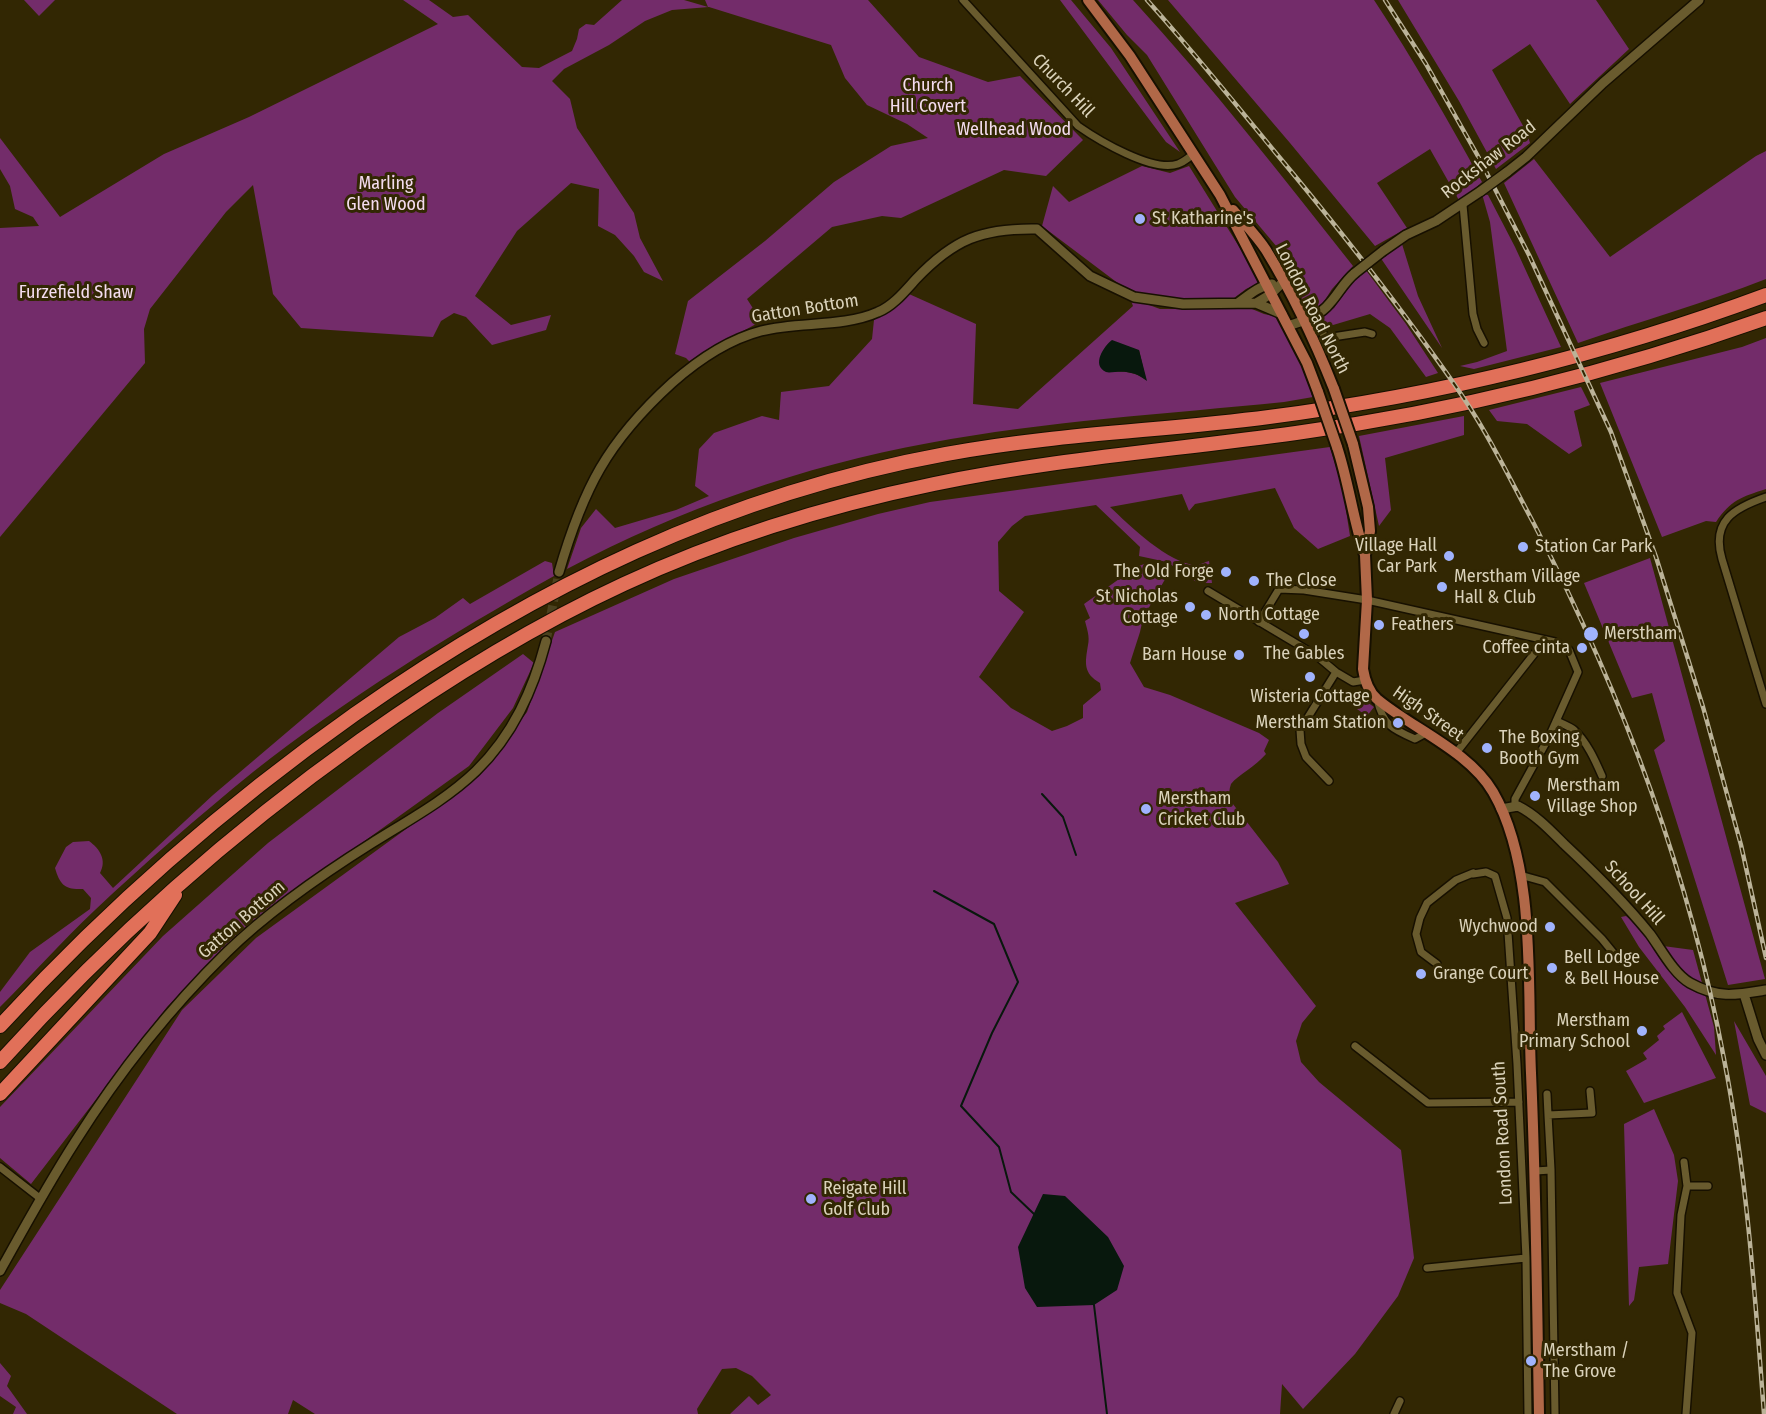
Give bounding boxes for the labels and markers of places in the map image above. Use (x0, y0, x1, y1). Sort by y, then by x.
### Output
place label: St Katharine's (1152, 208, 1254, 230)
marker: St Katharine's (1133, 212, 1147, 226)
place label: Village Hall Car Park (1355, 535, 1437, 578)
place label: Station Car Park (1535, 536, 1652, 558)
marker: Station Car Park (1516, 540, 1530, 554)
marker: Village Hall Car Park (1442, 549, 1456, 563)
place label: The Old Forge (1113, 561, 1214, 583)
marker: The Old Forge (1219, 565, 1233, 579)
place label: Merstham Village Hall & Club (1454, 566, 1580, 608)
place label: The Close (1266, 570, 1337, 592)
marker: The Close (1247, 574, 1261, 588)
marker: Merstham Village Hall & Club (1435, 580, 1449, 594)
place label: St Nicholas Cottage (1096, 586, 1178, 628)
marker: St Nicholas Cottage (1183, 600, 1197, 614)
place label: North Cottage (1218, 604, 1320, 626)
marker: North Cottage (1199, 608, 1213, 622)
place label: Feathers (1391, 614, 1454, 636)
marker: Feathers (1372, 618, 1386, 632)
place label: Merstham (1604, 623, 1677, 645)
marker: Merstham (1582, 625, 1600, 643)
marker: The Gables (1297, 627, 1311, 641)
place label: Coffee cinta (1483, 637, 1570, 659)
marker: Coffee cinta (1575, 641, 1589, 655)
place label: The Gables (1264, 643, 1344, 665)
place label: Barn House (1142, 644, 1227, 666)
marker: Barn House (1232, 648, 1246, 662)
marker: Wisteria Cottage (1303, 670, 1317, 684)
place label: Wisteria Cottage (1250, 686, 1370, 708)
place label: Merstham Station (1255, 712, 1386, 734)
marker: Merstham Station (1391, 716, 1405, 730)
place label: The Boxing Booth Gym (1499, 727, 1580, 770)
marker: The Boxing Booth Gym (1480, 741, 1494, 755)
place label: Merstham Village Shop (1547, 775, 1638, 818)
place label: Merstham Cricket Club (1158, 788, 1245, 830)
marker: Merstham Village Shop (1528, 789, 1542, 803)
marker: Merstham Cricket Club (1139, 802, 1153, 816)
place label: Wychwood (1459, 916, 1538, 938)
marker: Wychwood (1543, 920, 1557, 934)
place label: Bell Lodge & Bell House (1564, 947, 1659, 990)
marker: Bell Lodge & Bell House (1545, 961, 1559, 975)
place label: Grange Court (1433, 963, 1528, 985)
marker: Grange Court (1414, 967, 1428, 981)
place label: Merstham Primary School (1519, 1010, 1630, 1052)
marker: Merstham Primary School (1635, 1024, 1649, 1038)
place label: Reigate Hill Golf Club (823, 1178, 907, 1220)
marker: Reigate Hill Golf Club (804, 1192, 818, 1206)
place label: Merstham / The Grove (1543, 1340, 1629, 1382)
marker: Merstham / The Grove (1524, 1354, 1538, 1368)

